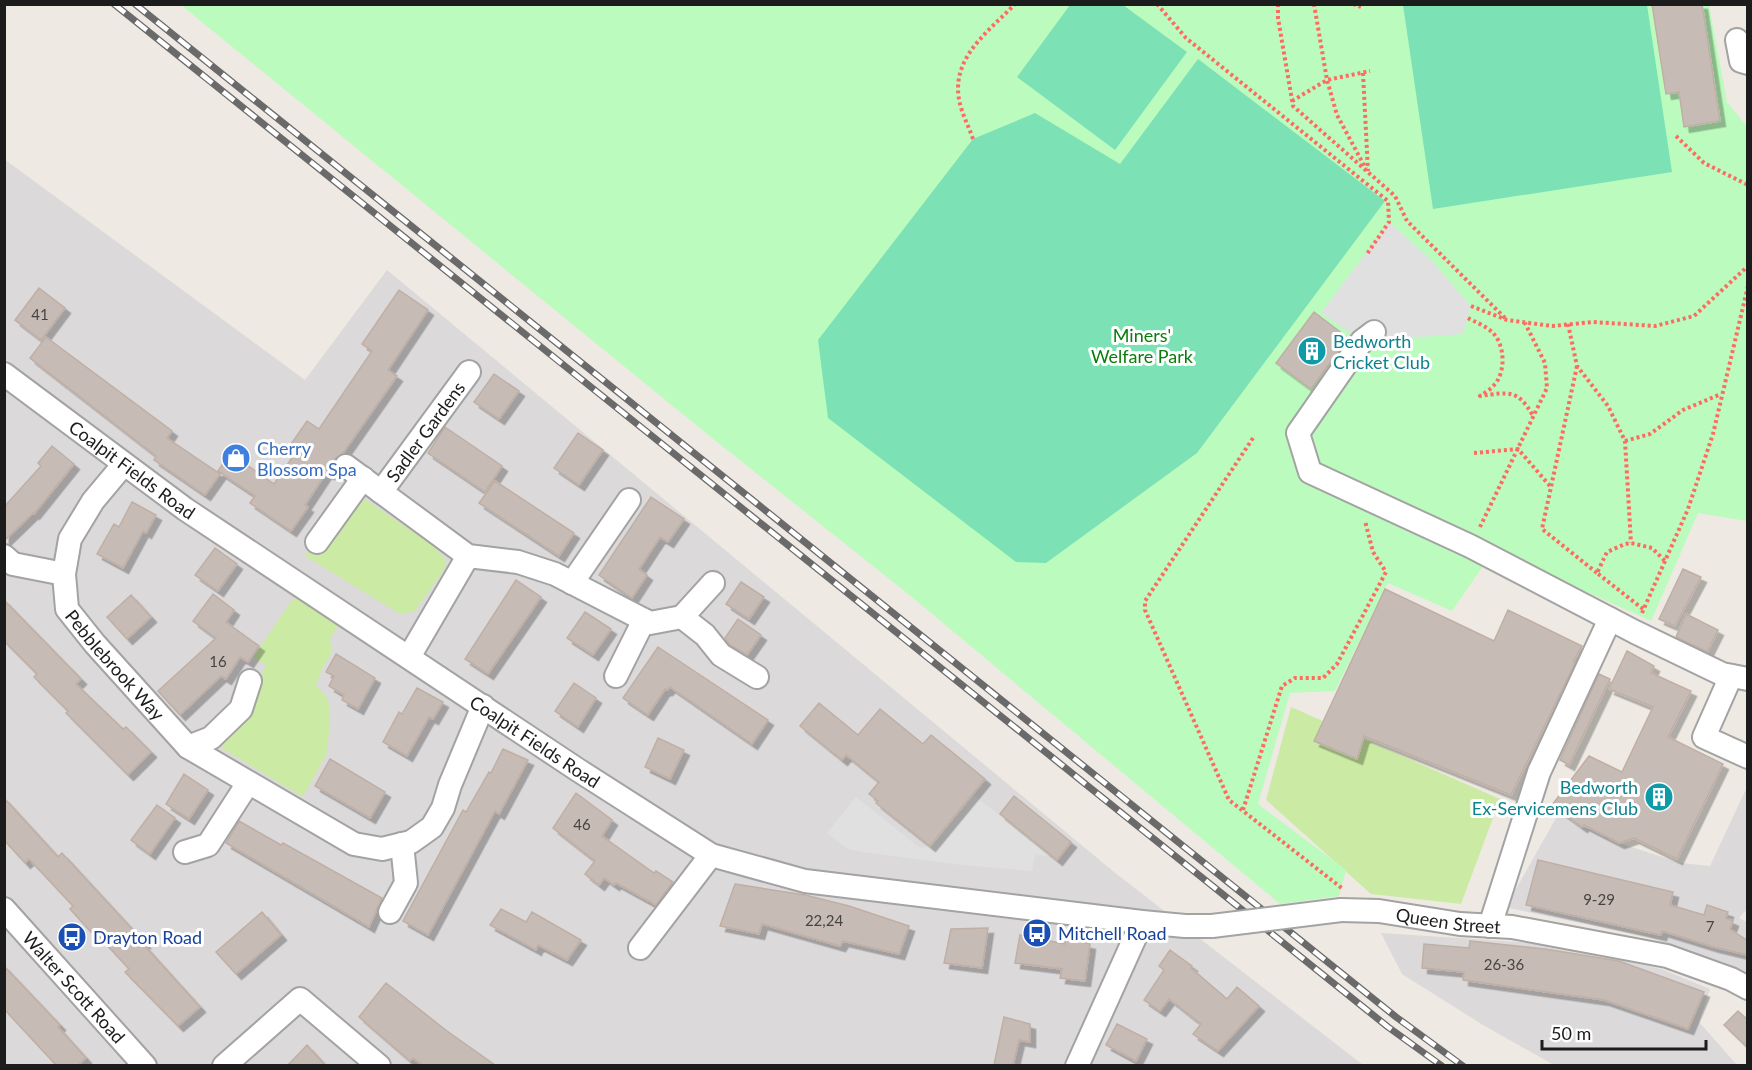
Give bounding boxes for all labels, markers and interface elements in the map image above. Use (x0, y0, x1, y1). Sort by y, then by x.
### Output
house number: 41 (31, 305, 49, 323)
park label: Miners' Welfare Park (1091, 324, 1194, 367)
place label: Bedworth Cricket Club (1333, 330, 1430, 373)
building icon: Bedworth Cricket Club (1296, 335, 1328, 367)
street label: Sadler Gardens (381, 377, 470, 486)
street label: Coalpit Fields Road (65, 416, 199, 524)
place label: Cherry Blossom Spa (257, 437, 357, 480)
shop icon: Cherry Blossom Spa (220, 442, 252, 474)
street label: Pebblebrook Way (61, 605, 170, 725)
house number: 16 (209, 652, 227, 670)
street label: Coalpit Fields Road (466, 690, 604, 792)
place label: Bedworth Ex-Servicemens Club (1472, 776, 1638, 819)
building icon: Bedworth Ex-Servicemens Club (1643, 781, 1675, 813)
house number: 46 (573, 815, 591, 833)
house number: 9-29 (1583, 890, 1615, 908)
street label: Queen Street (1394, 903, 1502, 937)
house number: 22,24 (805, 911, 843, 929)
bus stop icon: Mitchell Road (1021, 917, 1053, 949)
house number: 7 (1706, 917, 1715, 935)
bus stop icon: Drayton Road (56, 921, 88, 953)
place label: Mitchell Road (1058, 922, 1166, 944)
place label: Drayton Road (93, 926, 202, 948)
street label: Walter Scott Road (18, 927, 130, 1048)
house number: 26-36 (1484, 955, 1524, 973)
scale bar (1542, 1013, 1706, 1051)
text: 50 m (1551, 1022, 1591, 1044)

